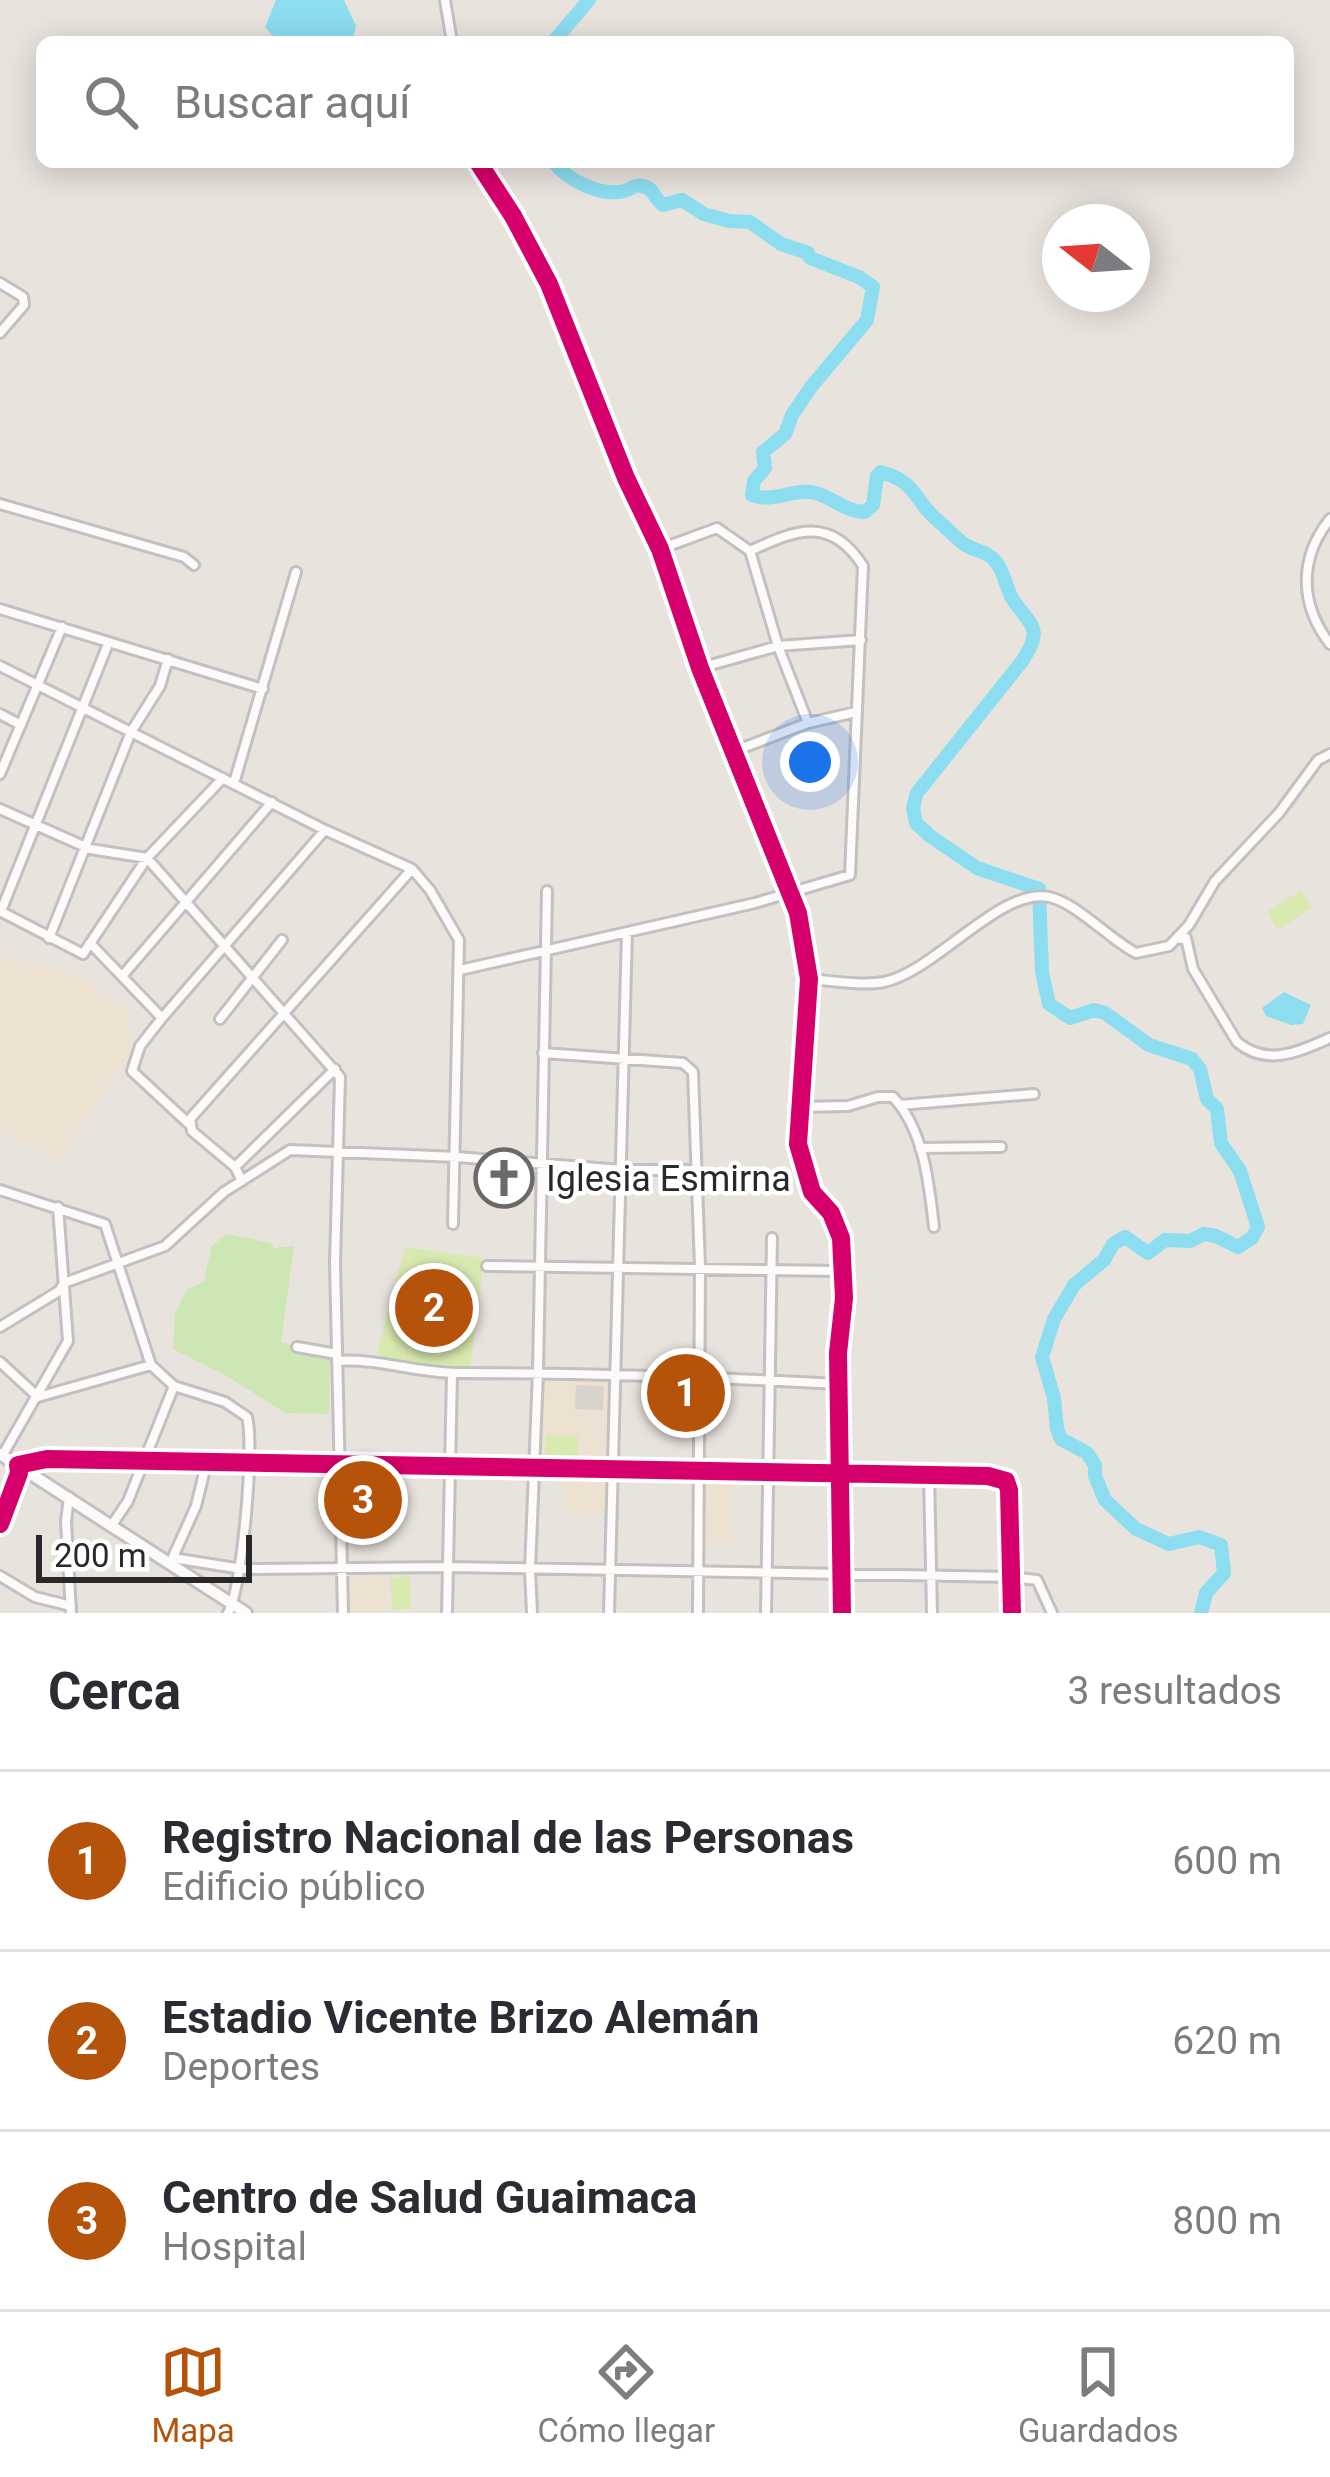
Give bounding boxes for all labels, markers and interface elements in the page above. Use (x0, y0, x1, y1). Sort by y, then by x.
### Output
search box (36, 36, 1294, 168)
icon: search (78, 69, 144, 135)
text: Buscar aquí (174, 76, 411, 129)
north arrow (1042, 204, 1150, 312)
your location (780, 732, 840, 792)
church icon: Iglesia Esmirna (473, 1147, 535, 1209)
place label: Iglesia Esmirna (546, 1158, 791, 1200)
pin: 2 (395, 1263, 473, 1353)
pin: 1 (647, 1348, 725, 1438)
pin: 3 (324, 1455, 402, 1545)
scale bar (36, 1529, 252, 1582)
text: 200 m (54, 1536, 147, 1575)
text: Cerca (48, 1662, 181, 1721)
text: 3 resultados (1067, 1668, 1282, 1714)
text: Registro Nacional de las Personas (162, 1811, 854, 1864)
text: 1 (76, 1838, 98, 1884)
text: 600 m (1172, 1838, 1282, 1884)
text: Edificio público (162, 1864, 426, 1910)
text: Estadio Vicente Brizo Alemán (162, 1991, 760, 2044)
text: 2 (76, 2018, 98, 2064)
text: 620 m (1172, 2018, 1282, 2064)
text: Deportes (162, 2044, 320, 2090)
text: Centro de Salud Guaimaca (162, 2171, 697, 2224)
text: 3 (76, 2198, 98, 2244)
text: 800 m (1172, 2198, 1282, 2244)
text: Hospital (162, 2224, 307, 2270)
tab: Mapa (151, 2339, 235, 2450)
tab: Cómo llegar (538, 2339, 715, 2450)
tab: Guardados (1018, 2339, 1179, 2450)

